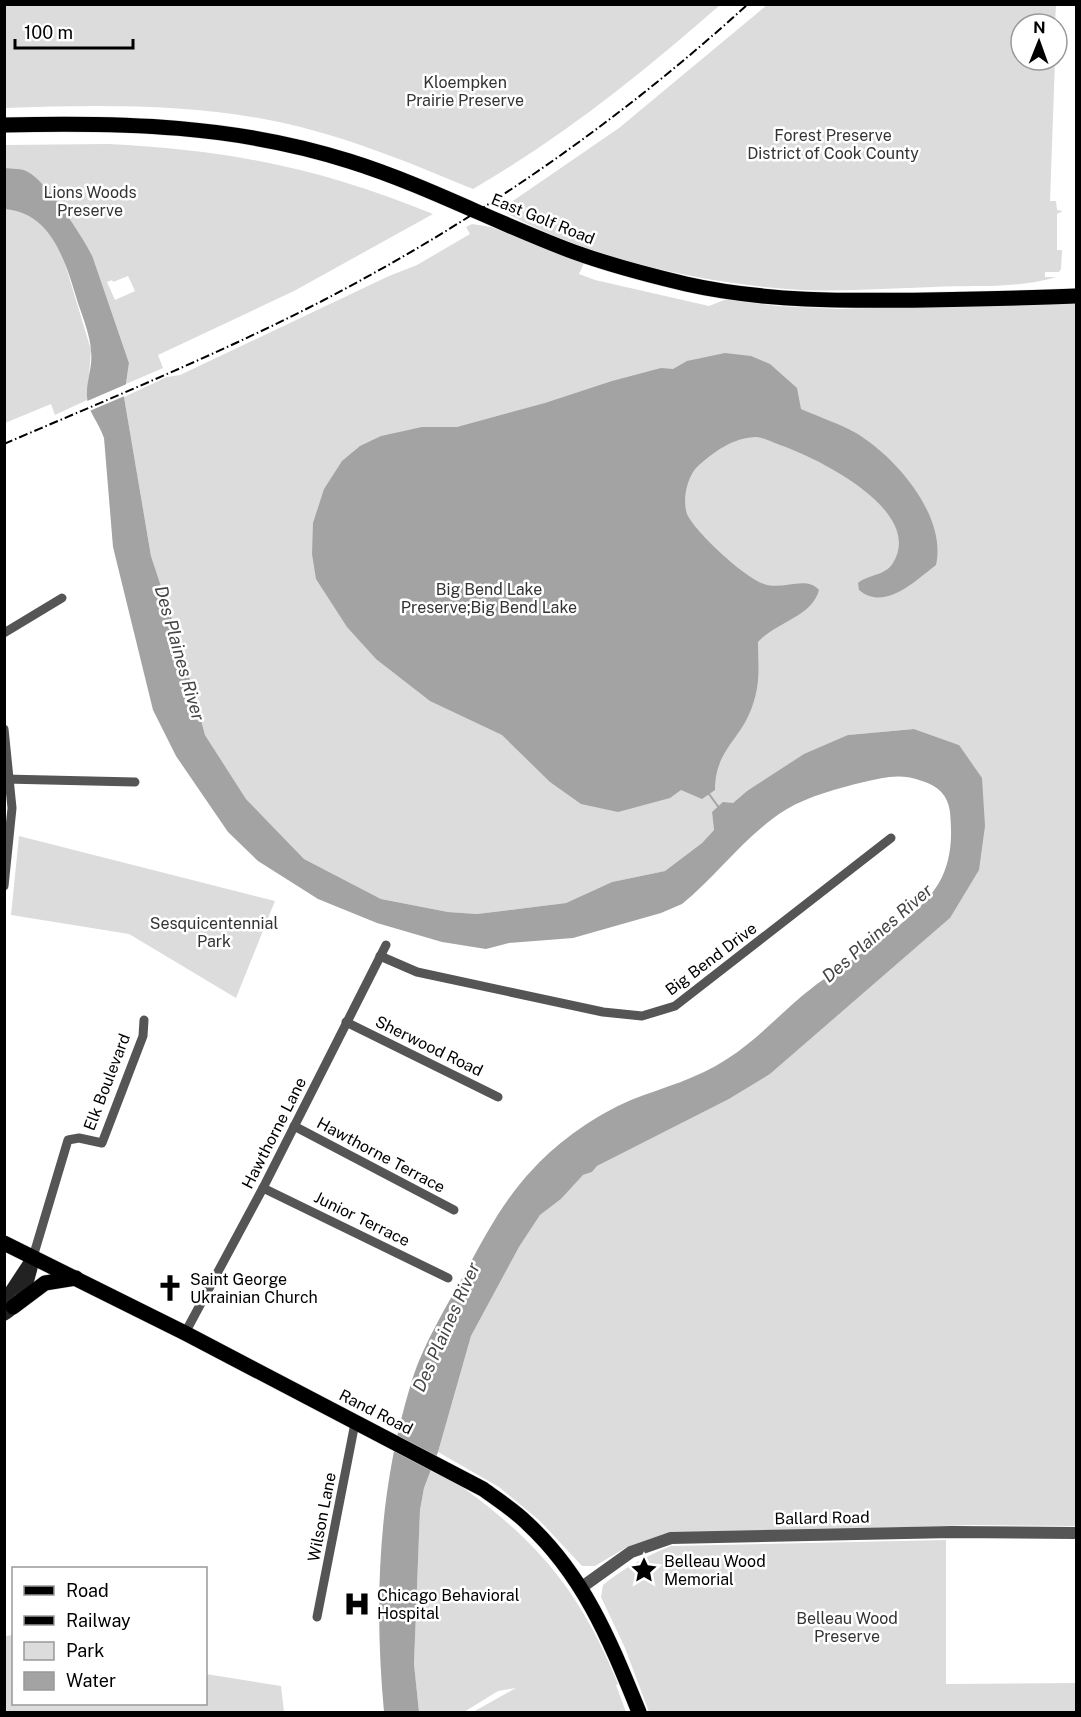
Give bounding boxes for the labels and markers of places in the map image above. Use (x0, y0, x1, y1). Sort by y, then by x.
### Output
place label: Saint George Ukrainian Church (190, 1270, 318, 1307)
church icon: Saint George Ukrainian Church (155, 1273, 185, 1303)
place label: Belleau Wood Memorial (664, 1552, 766, 1589)
place icon: Belleau Wood Memorial (629, 1555, 659, 1585)
place label: Chicago Behavioral Hospital (377, 1586, 520, 1623)
hospital icon: Chicago Behavioral Hospital (342, 1589, 372, 1619)

